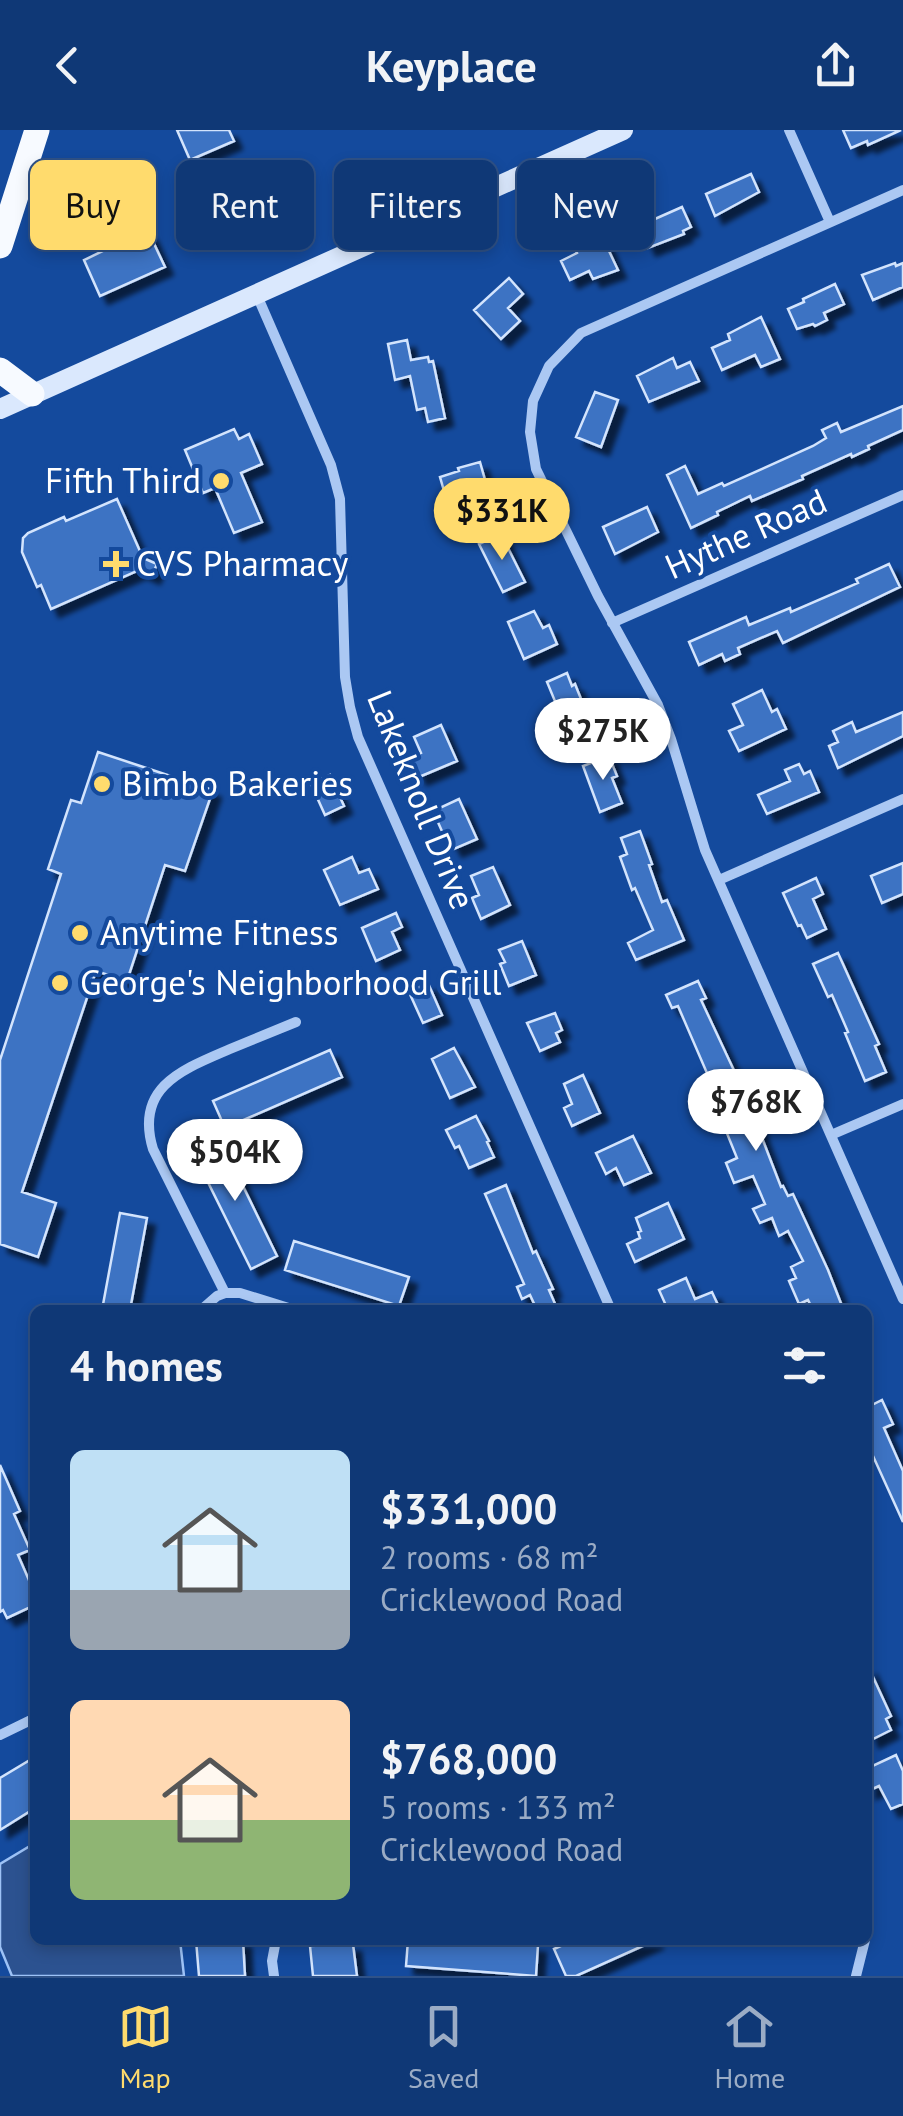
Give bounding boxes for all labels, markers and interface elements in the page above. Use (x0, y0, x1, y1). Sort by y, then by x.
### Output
text: Keyplace (366, 36, 537, 94)
icon: back (40, 38, 95, 93)
icon: share (808, 38, 863, 93)
chip: Buy (30, 160, 156, 250)
chip: Rent (176, 160, 314, 250)
chip: Filters (334, 160, 497, 250)
chip: New (517, 160, 654, 250)
place label: Fifth Third (45, 457, 201, 503)
marker: Fifth Third (210, 470, 232, 492)
street label: Hythe Road (658, 477, 834, 589)
pin: $331K (432, 478, 572, 563)
text: $331K (456, 489, 548, 531)
place label: CVS Pharmacy (136, 540, 348, 586)
marker: CVS Pharmacy (105, 553, 127, 575)
street label: Lakeknoll Drive (357, 684, 487, 916)
pin: $275K (533, 698, 673, 783)
text: $275K (557, 709, 649, 751)
place label: Bimbo Bakeries (122, 760, 353, 806)
marker: Bimbo Bakeries (91, 773, 113, 795)
place label: Anytime Fitness (100, 909, 338, 955)
marker: Anytime Fitness (69, 922, 91, 944)
place label: George's Neighborhood Grill (80, 959, 501, 1005)
marker: George's Neighborhood Grill (49, 972, 71, 994)
pin: $768K (686, 1069, 826, 1154)
text: $768K (710, 1080, 802, 1122)
pin: $504K (165, 1119, 305, 1204)
text: $504K (189, 1130, 281, 1172)
text: 4 homes (70, 1338, 223, 1393)
icon: filters (777, 1338, 832, 1393)
text: $331,000 (380, 1481, 557, 1536)
icon: home (150, 1490, 270, 1610)
text: 2 rooms · 68 m² (380, 1536, 598, 1578)
text: Cricklewood Road (380, 1578, 623, 1620)
text: $768,000 (380, 1731, 557, 1786)
icon: home (150, 1740, 270, 1860)
text: 5 rooms · 133 m² (380, 1786, 616, 1828)
text: Cricklewood Road (380, 1828, 623, 1870)
tab: Map (118, 1999, 173, 2096)
tab: Saved (408, 1999, 479, 2096)
tab: Home (715, 1999, 785, 2096)

